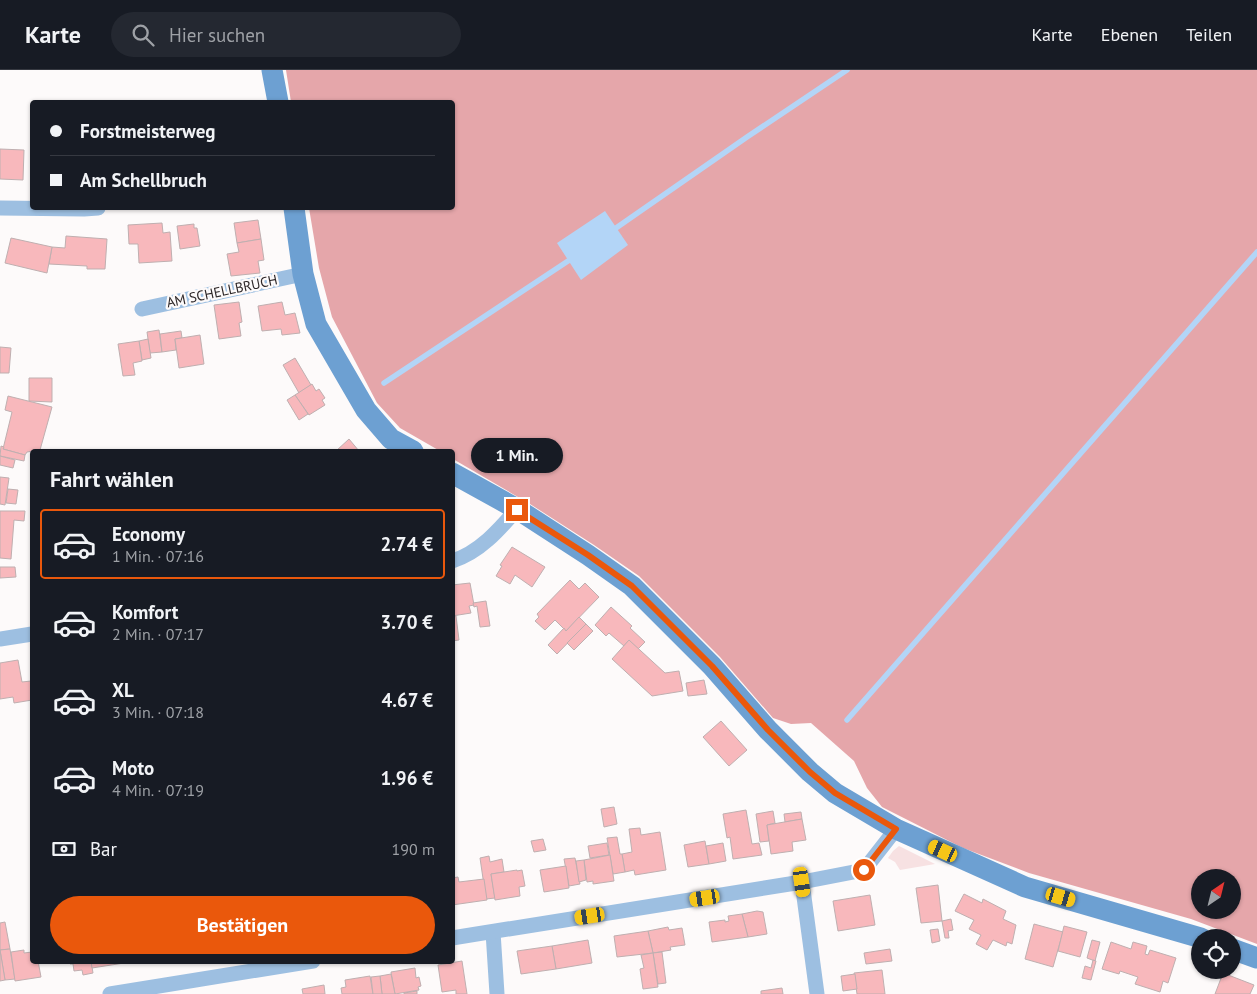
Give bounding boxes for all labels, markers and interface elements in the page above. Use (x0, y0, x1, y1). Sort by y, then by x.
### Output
search box (111, 12, 461, 57)
text: Karte (25, 19, 81, 50)
icon: search (129, 21, 157, 49)
text: Hier suchen (169, 23, 265, 47)
text: Karte (1032, 23, 1073, 46)
text: Ebenen (1101, 23, 1158, 46)
text: Teilen (1186, 23, 1232, 46)
text: Forstmeisterweg (80, 119, 215, 143)
text: Am Schellbruch (80, 168, 207, 192)
street label: AM SCHELLBRUCH (165, 270, 279, 312)
callout: 1 Min. (471, 438, 563, 472)
text: 1 Min. (496, 445, 538, 465)
text: Fahrt wählen (50, 465, 174, 493)
route end (506, 499, 528, 521)
icon: car (52, 522, 97, 567)
text: Economy (112, 522, 185, 546)
text: 2.74 € (380, 532, 433, 556)
text: 1 Min. · 07:16 (112, 546, 204, 566)
icon: car (52, 600, 97, 645)
text: Komfort (112, 600, 178, 624)
text: 3.70 € (380, 610, 433, 634)
text: 2 Min. · 07:17 (112, 624, 204, 644)
icon: car (52, 678, 97, 723)
text: XL (112, 678, 134, 702)
text: 4.67 € (381, 688, 433, 712)
text: 3 Min. · 07:18 (112, 702, 204, 722)
icon: car (52, 756, 97, 801)
text: Moto (112, 756, 154, 780)
text: 1.96 € (380, 766, 433, 790)
text: 4 Min. · 07:19 (112, 780, 204, 800)
icon: cash (50, 835, 78, 863)
text: Bar (90, 837, 117, 861)
car (926, 838, 959, 864)
text: 190 m (392, 839, 435, 859)
route start (853, 859, 875, 881)
car (792, 866, 811, 898)
north arrow (1191, 869, 1241, 919)
map controls (1191, 869, 1241, 979)
car (1044, 886, 1077, 908)
car (689, 888, 720, 908)
button: Bestätigen (50, 896, 435, 954)
car (574, 906, 605, 926)
button: locate (1191, 929, 1241, 979)

